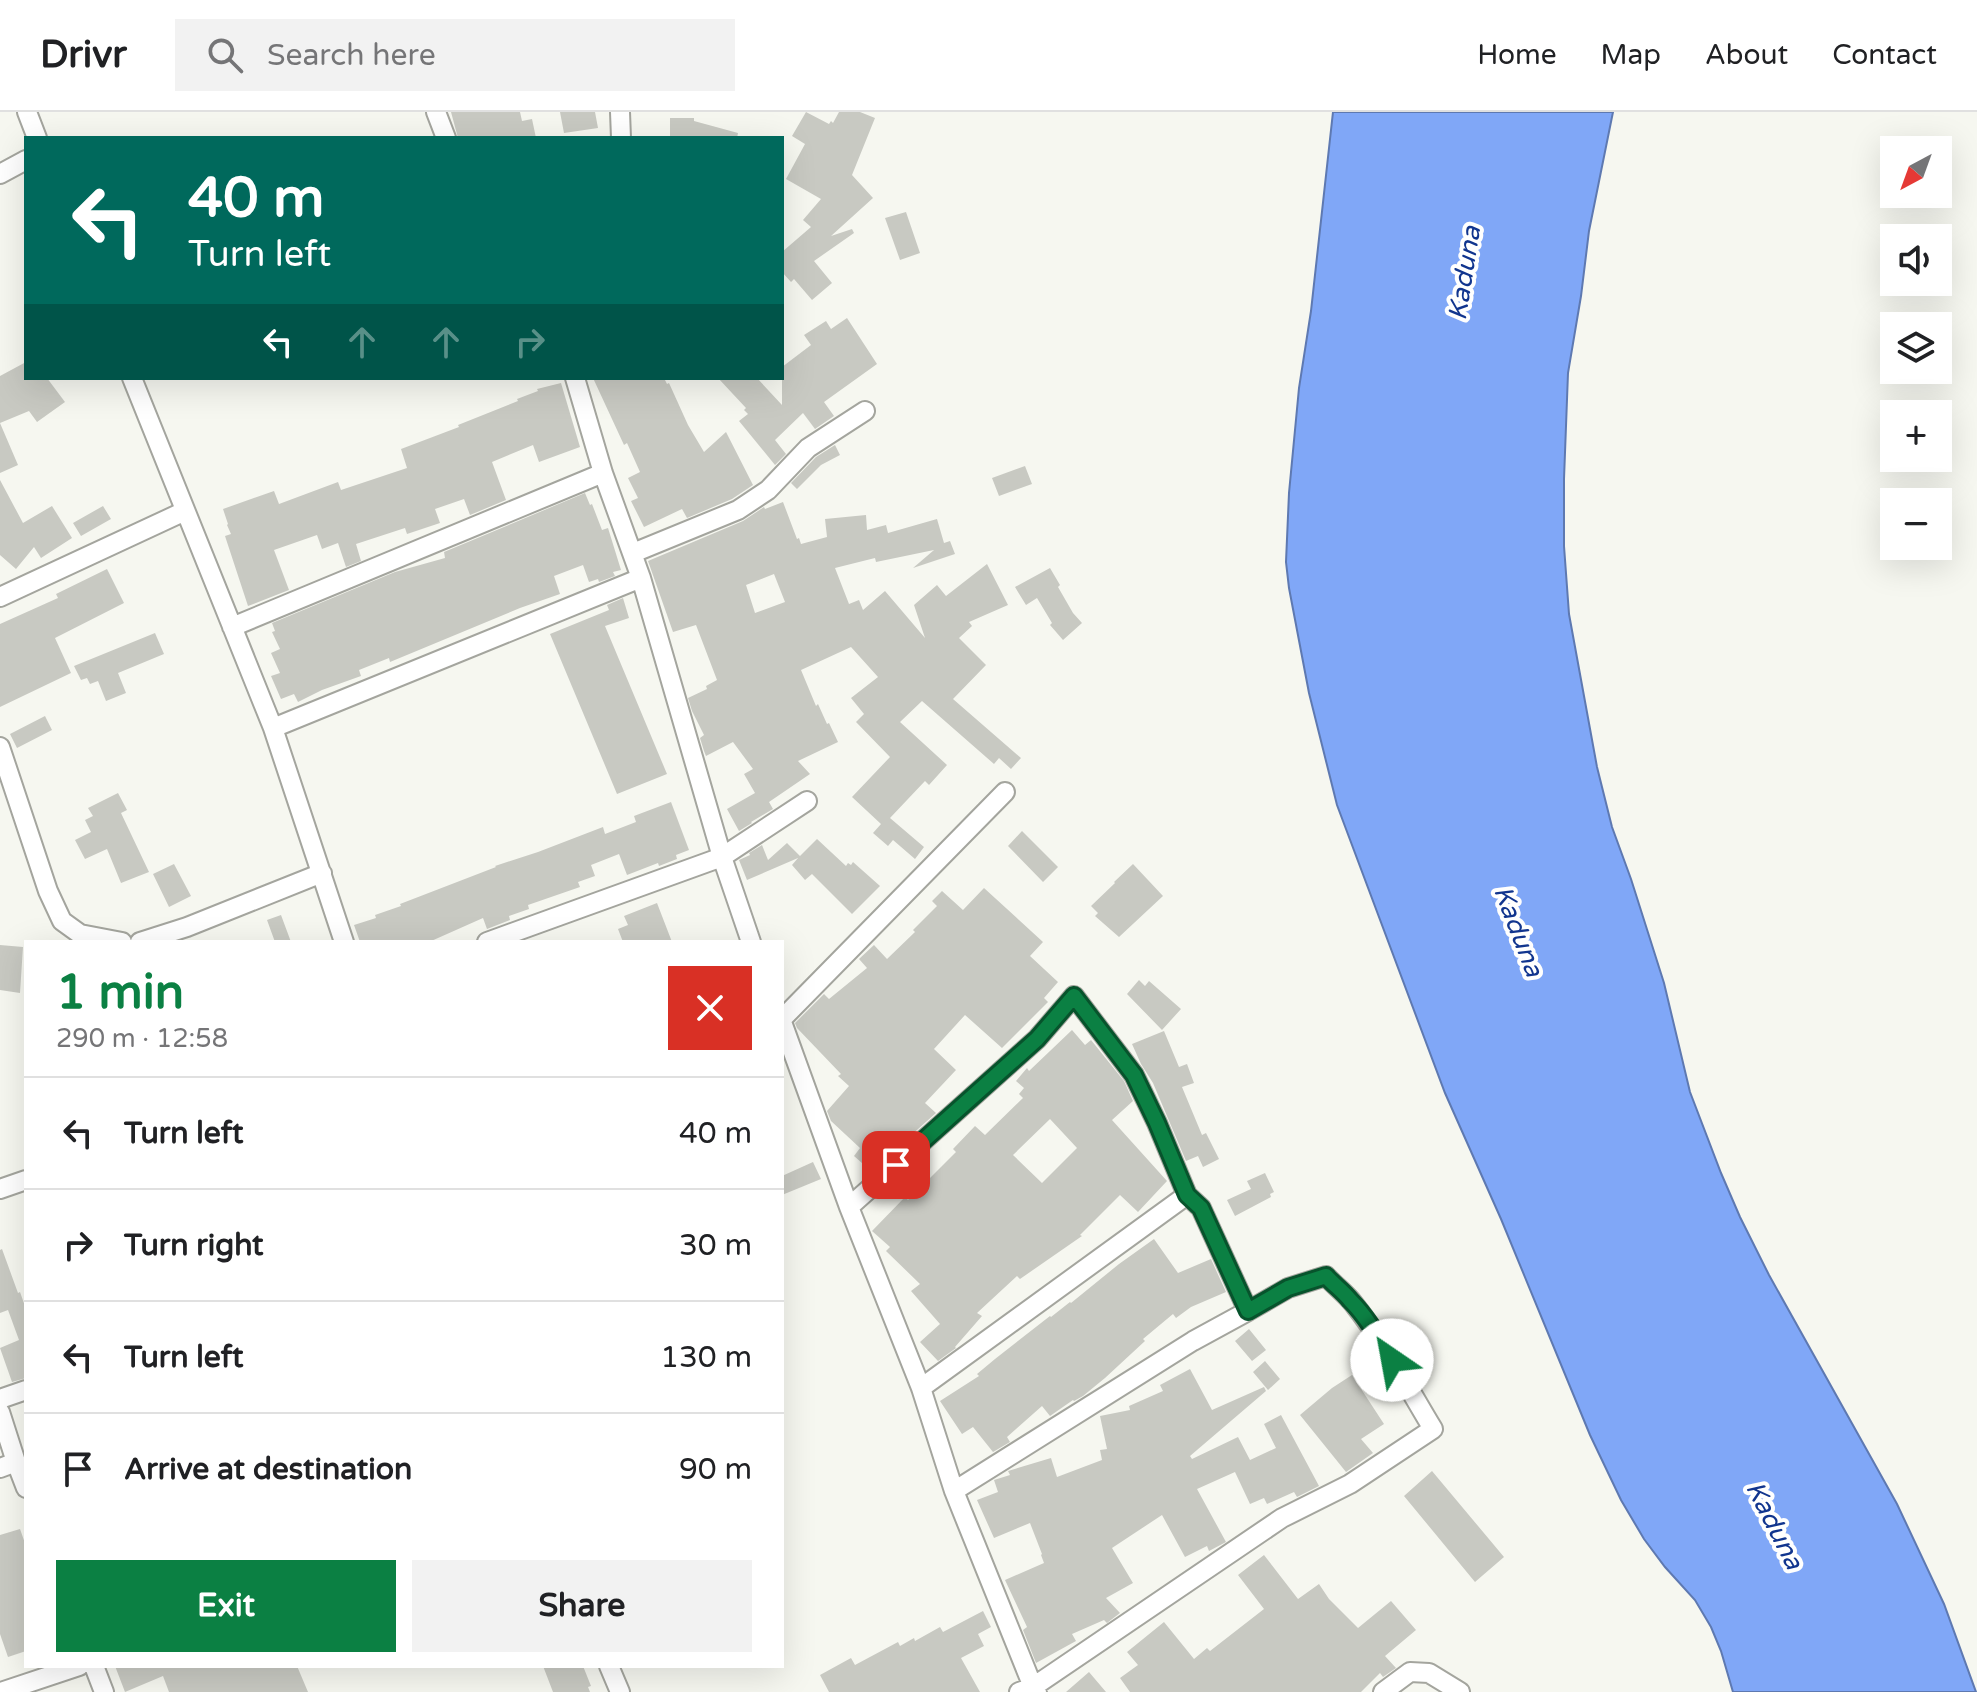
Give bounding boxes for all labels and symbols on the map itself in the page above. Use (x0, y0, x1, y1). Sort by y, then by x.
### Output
north arrow (1880, 136, 1952, 208)
water label: Kaduna (1442, 223, 1487, 322)
water label: Kaduna (1487, 881, 1550, 982)
pin (862, 1131, 930, 1199)
position arrow (1350, 1318, 1434, 1402)
water label: Kaduna (1739, 1476, 1810, 1576)

